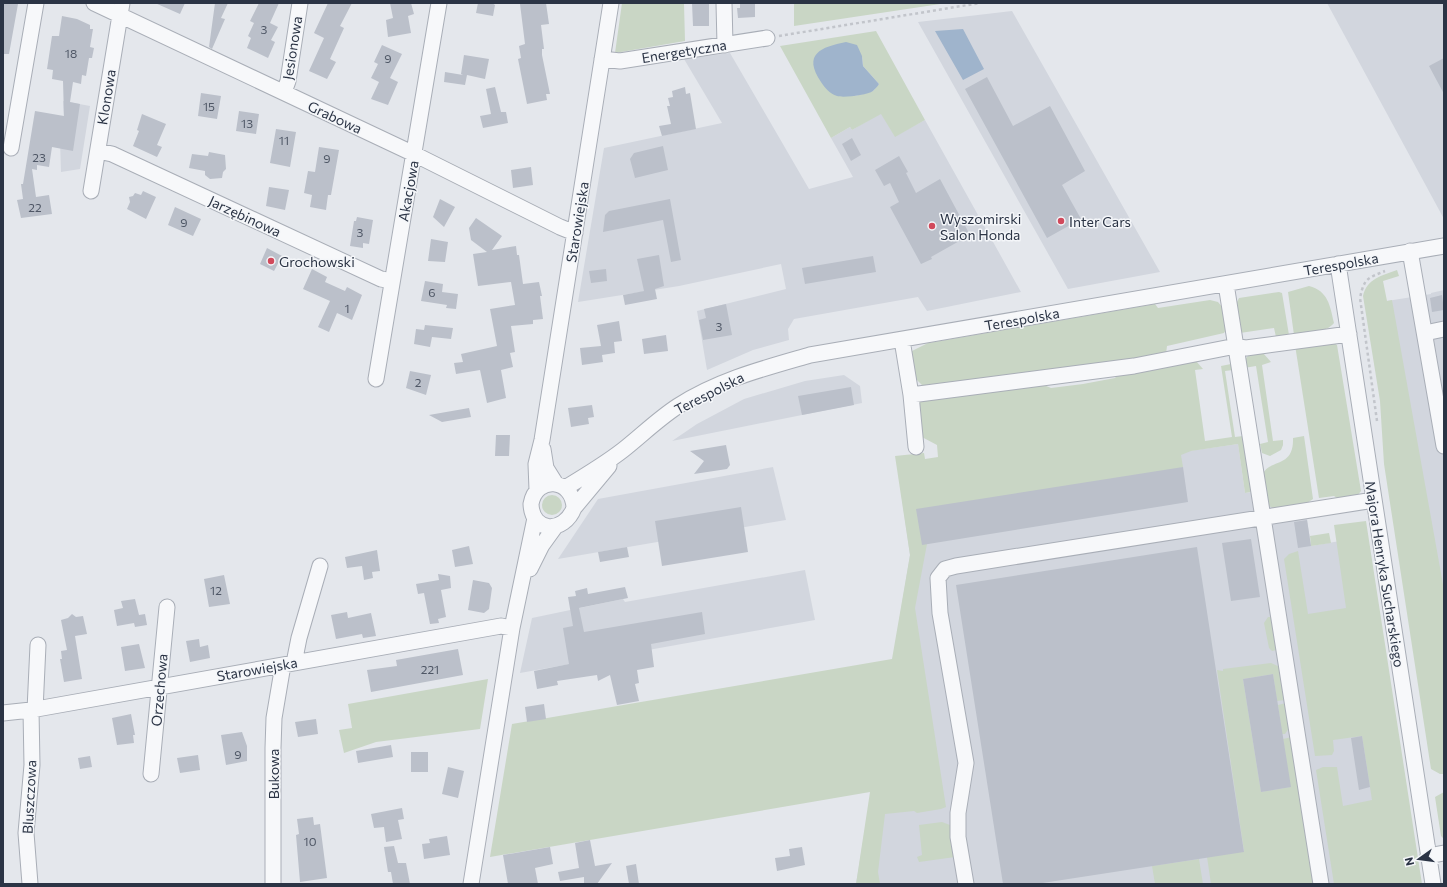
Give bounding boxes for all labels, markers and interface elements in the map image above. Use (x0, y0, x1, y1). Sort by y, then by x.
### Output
street label: Jesionowa (279, 15, 305, 81)
house number: 3 (261, 22, 268, 36)
street label: Energetyczna (640, 36, 728, 66)
house number: 18 (65, 46, 77, 60)
house number: 9 (384, 51, 392, 65)
street label: Klonowa (93, 68, 119, 126)
street label: Grabowa (305, 97, 365, 137)
house number: 15 (203, 99, 215, 113)
house number: 13 (241, 116, 253, 130)
house number: 11 (279, 133, 289, 147)
house number: 23 (32, 150, 46, 164)
house number: 9 (323, 151, 331, 165)
street label: Akacjowa (394, 159, 422, 223)
street label: Starowiejska (562, 180, 592, 264)
street label: Jarzębinowa (206, 192, 284, 240)
house number: 22 (28, 200, 42, 214)
place label: Wyszomirski Salon Honda (940, 210, 1021, 243)
place label: Inter Cars (1069, 213, 1131, 230)
house number: 9 (180, 215, 188, 229)
marker: Inter Cars (1056, 216, 1066, 226)
marker: Wyszomirski Salon Honda (927, 221, 937, 231)
house number: 3 (357, 225, 364, 239)
street label: Terespolska (1302, 249, 1380, 279)
place label: Grochowski (279, 253, 355, 270)
marker: Grochowski (266, 256, 276, 266)
house number: 6 (428, 285, 436, 299)
house number: 1 (344, 301, 350, 315)
street label: Terespolska (983, 304, 1061, 334)
house number: 3 (716, 319, 723, 333)
street label: Terespolska (671, 368, 747, 418)
house number: 2 (415, 375, 422, 389)
street label: Majora Henryka Sucharskiego (1362, 479, 1408, 669)
house number: 12 (210, 583, 222, 597)
street label: Orzechowa (147, 653, 171, 727)
street label: Starowiejska (215, 654, 299, 684)
house number: 221 (421, 662, 439, 676)
house number: 9 (234, 747, 242, 761)
street label: Bukowa (265, 749, 282, 799)
street label: Bluszczowa (19, 760, 39, 834)
house number: 10 (304, 834, 317, 848)
north arrow (1399, 839, 1439, 879)
text: N (1402, 856, 1416, 867)

